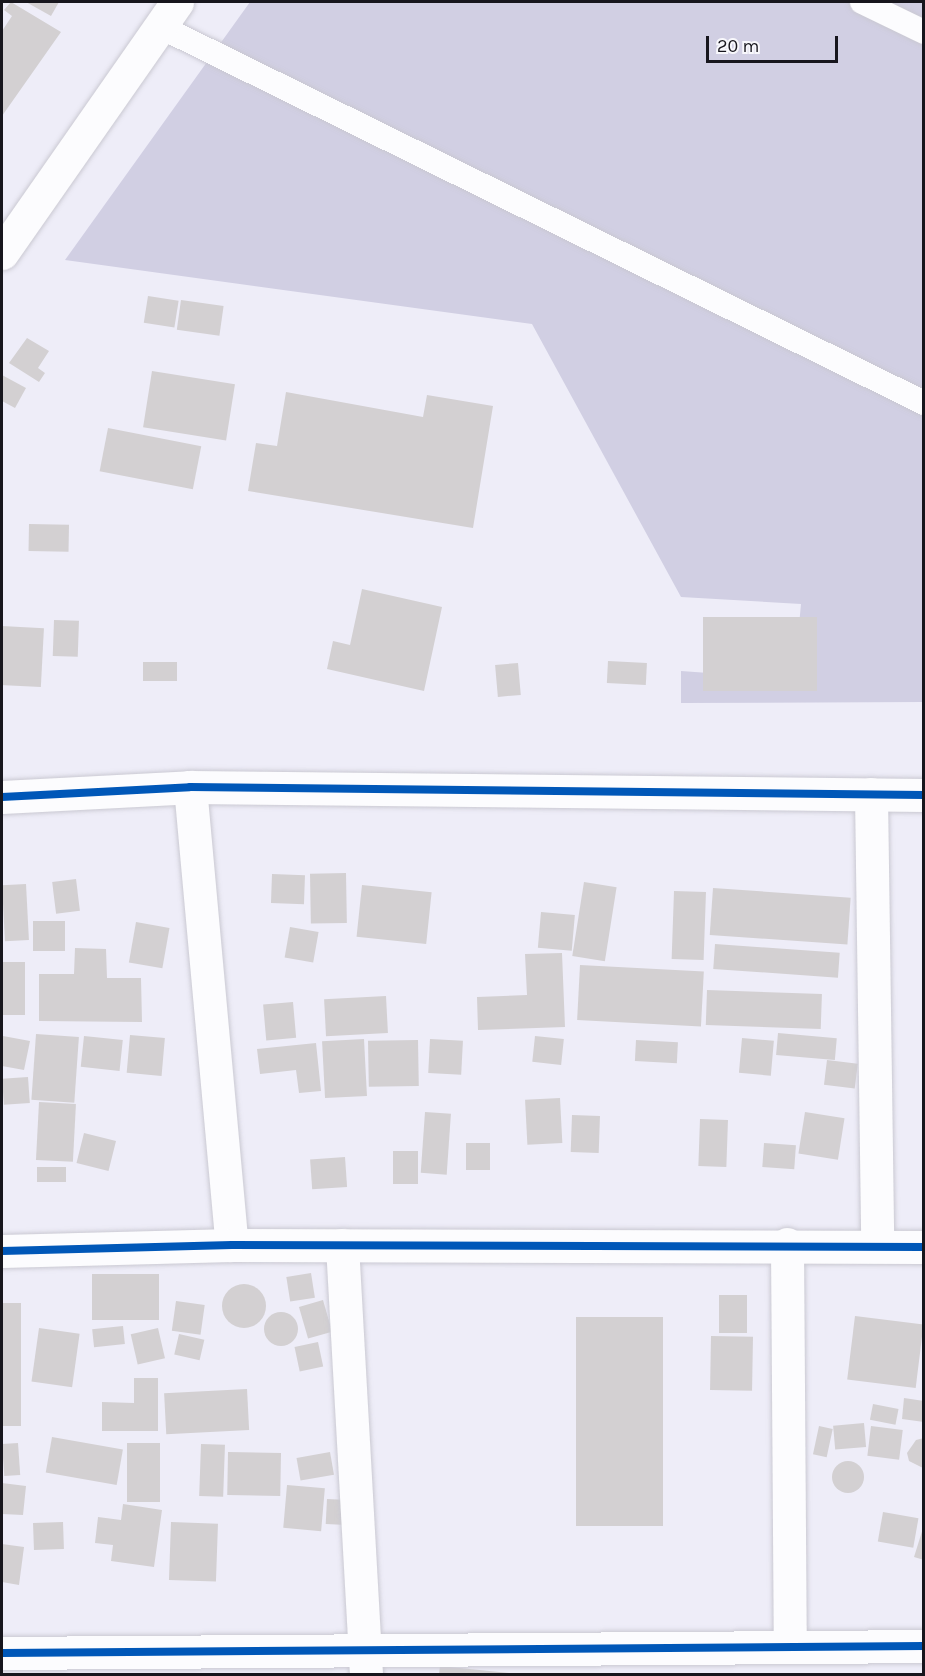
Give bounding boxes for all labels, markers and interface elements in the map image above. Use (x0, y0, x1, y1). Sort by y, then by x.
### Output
scale bar (709, 24, 841, 62)
text: 20 m (717, 35, 759, 57)

